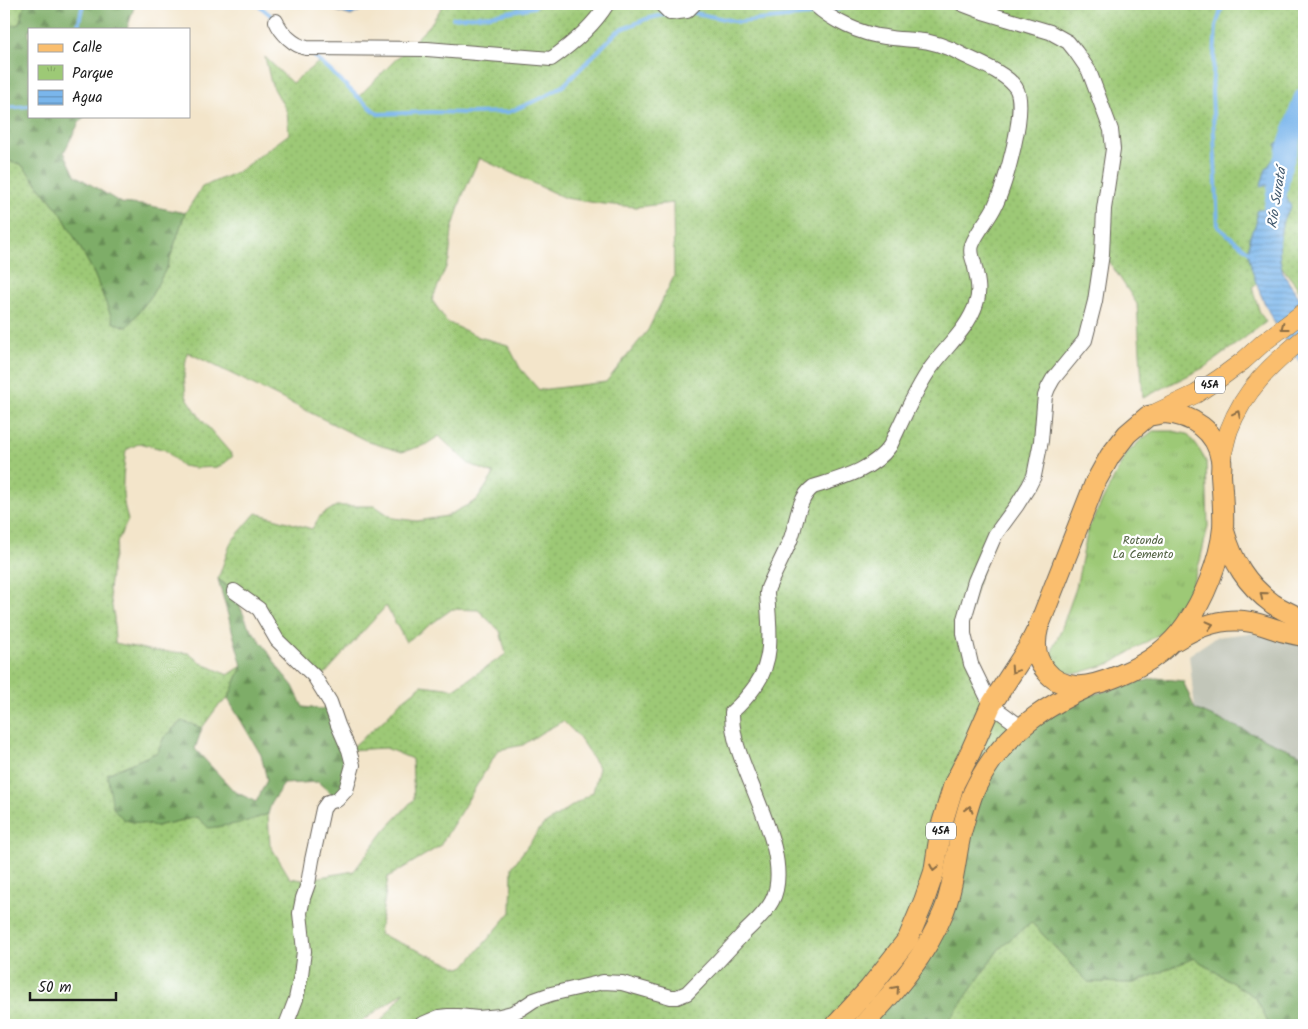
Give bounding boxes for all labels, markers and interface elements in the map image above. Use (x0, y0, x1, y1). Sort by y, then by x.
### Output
legend (28, 28, 190, 118)
text: Calle (72, 36, 102, 60)
text: Parque (72, 62, 113, 86)
text: Agua (72, 86, 103, 110)
water label: Río Suratá (1261, 162, 1293, 230)
one-way arrow (1280, 321, 1290, 330)
road number: 45A (1195, 376, 1225, 394)
one-way arrow (1231, 410, 1241, 419)
park label: Rotonda La Cemento (1112, 531, 1174, 564)
one-way arrow (1259, 592, 1268, 601)
one-way arrow (1205, 620, 1214, 631)
one-way arrow (1010, 665, 1020, 674)
one-way arrow (963, 805, 973, 814)
road number: 45A (926, 822, 956, 839)
one-way arrow (929, 863, 940, 872)
scale bar (30, 969, 116, 1001)
text: 50 m (38, 976, 72, 1000)
one-way arrow (890, 986, 899, 995)

